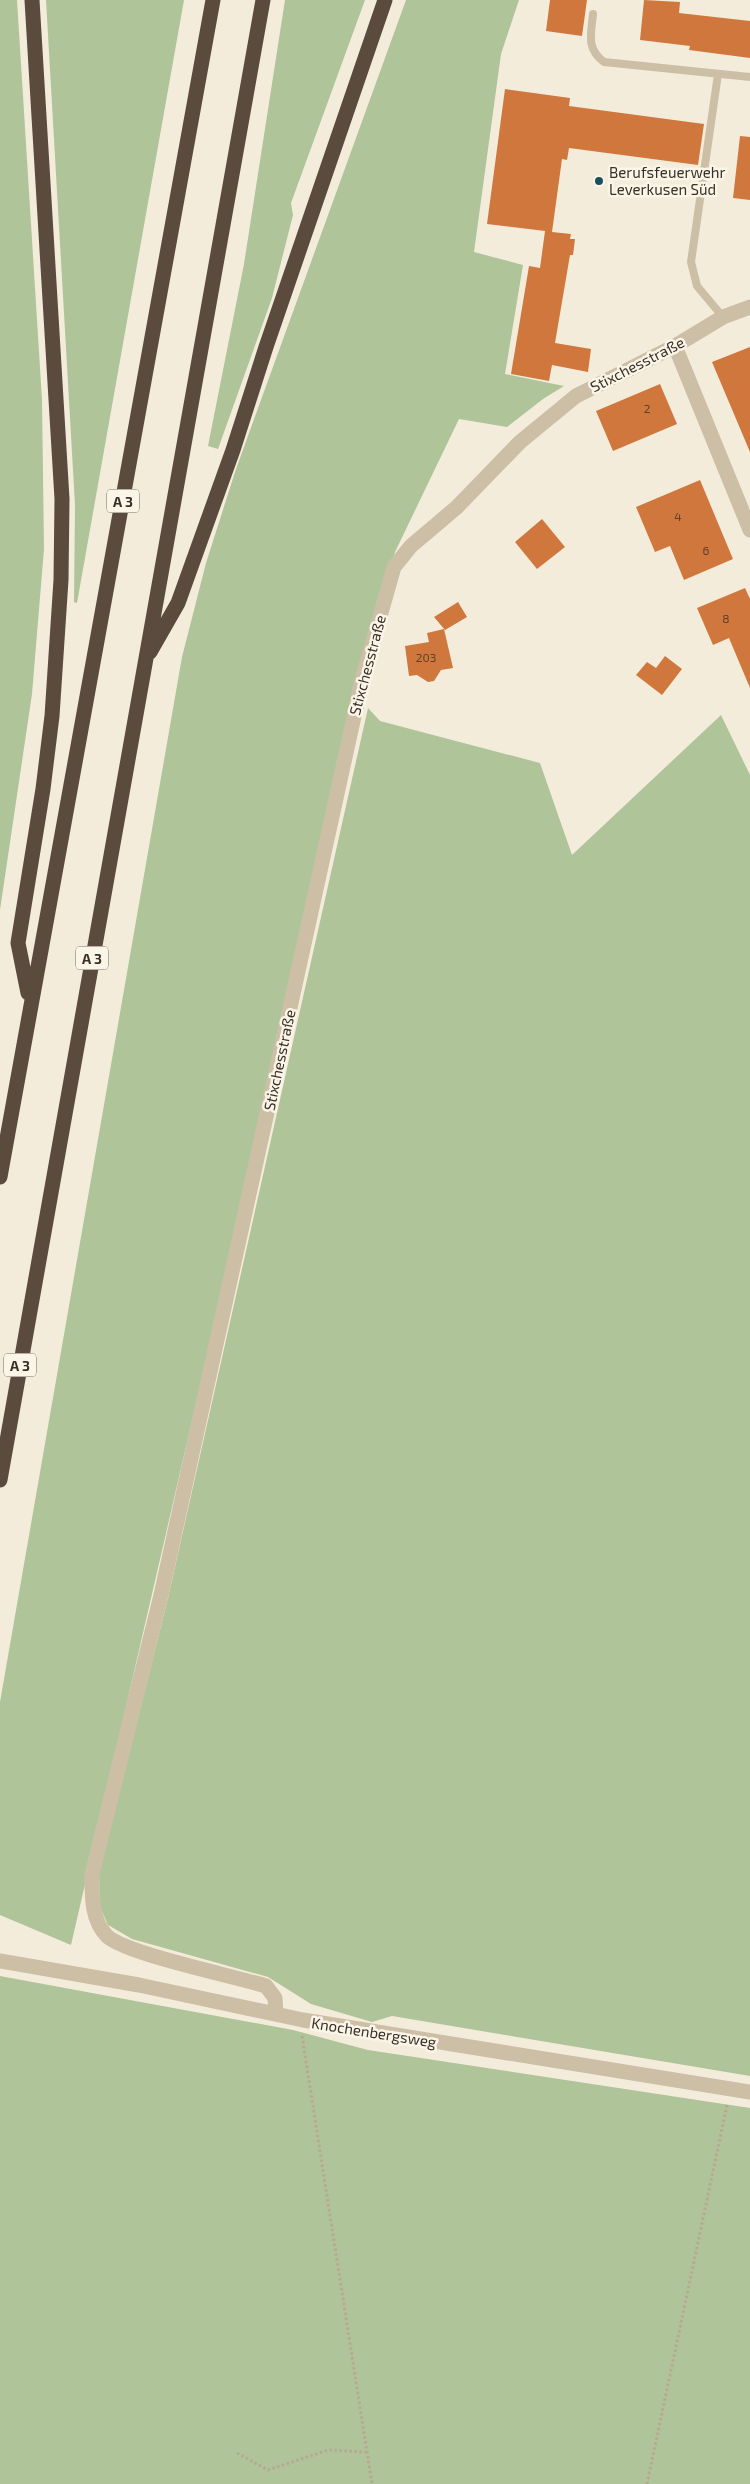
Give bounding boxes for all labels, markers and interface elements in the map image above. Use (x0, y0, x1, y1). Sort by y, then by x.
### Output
place label: Berufsfeuerwehr Leverkusen Süd (609, 163, 726, 198)
marker: Berufsfeuerwehr Leverkusen Süd (593, 175, 605, 187)
street label: Stixchesstraße (587, 333, 687, 395)
house number: 2 (644, 401, 651, 415)
road number: A 3 (107, 490, 139, 512)
house number: 4 (674, 509, 682, 523)
house number: 6 (703, 543, 710, 557)
house number: 8 (722, 611, 730, 625)
street label: Stixchesstraße (345, 613, 389, 717)
house number: 203 (416, 650, 436, 664)
road number: A 3 (76, 946, 108, 970)
street label: Stixchesstraße (259, 1008, 299, 1112)
road number: A 3 (4, 1354, 36, 1376)
street label: Knochenbergsweg (310, 2013, 438, 2051)

